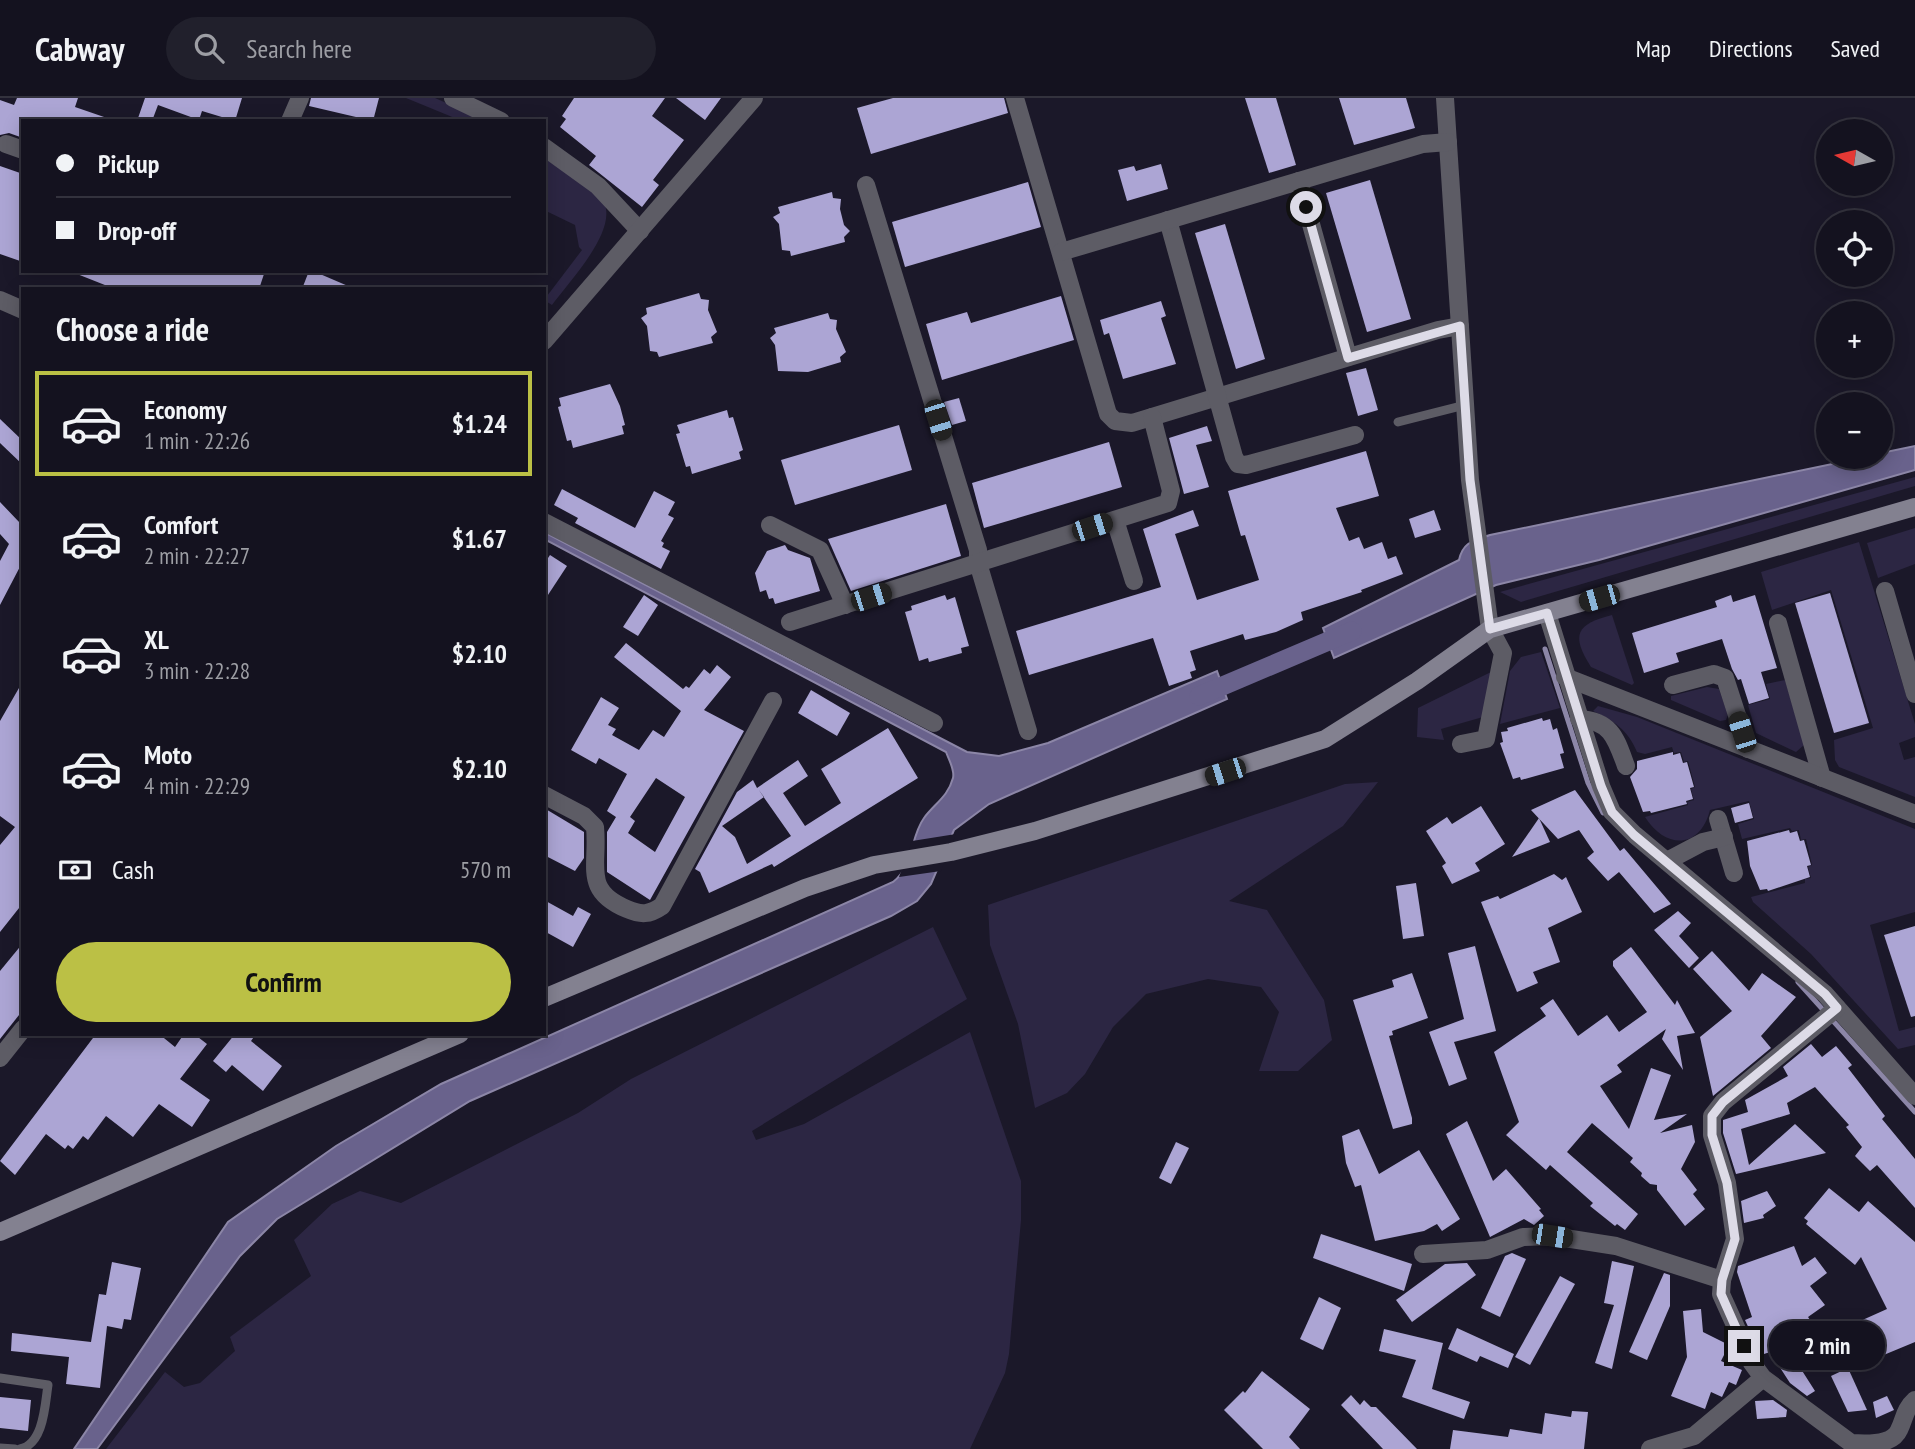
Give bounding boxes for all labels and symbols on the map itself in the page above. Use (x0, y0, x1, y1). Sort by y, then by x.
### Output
north arrow (1816, 119, 1894, 196)
route start (1290, 191, 1322, 223)
car (922, 397, 955, 443)
car (1069, 511, 1116, 543)
car (848, 581, 895, 613)
car (1576, 582, 1623, 614)
car (1726, 709, 1759, 755)
car (1202, 756, 1249, 788)
car (1530, 1222, 1575, 1250)
callout: 2 min (1768, 1322, 1884, 1370)
route end (1728, 1330, 1760, 1362)

